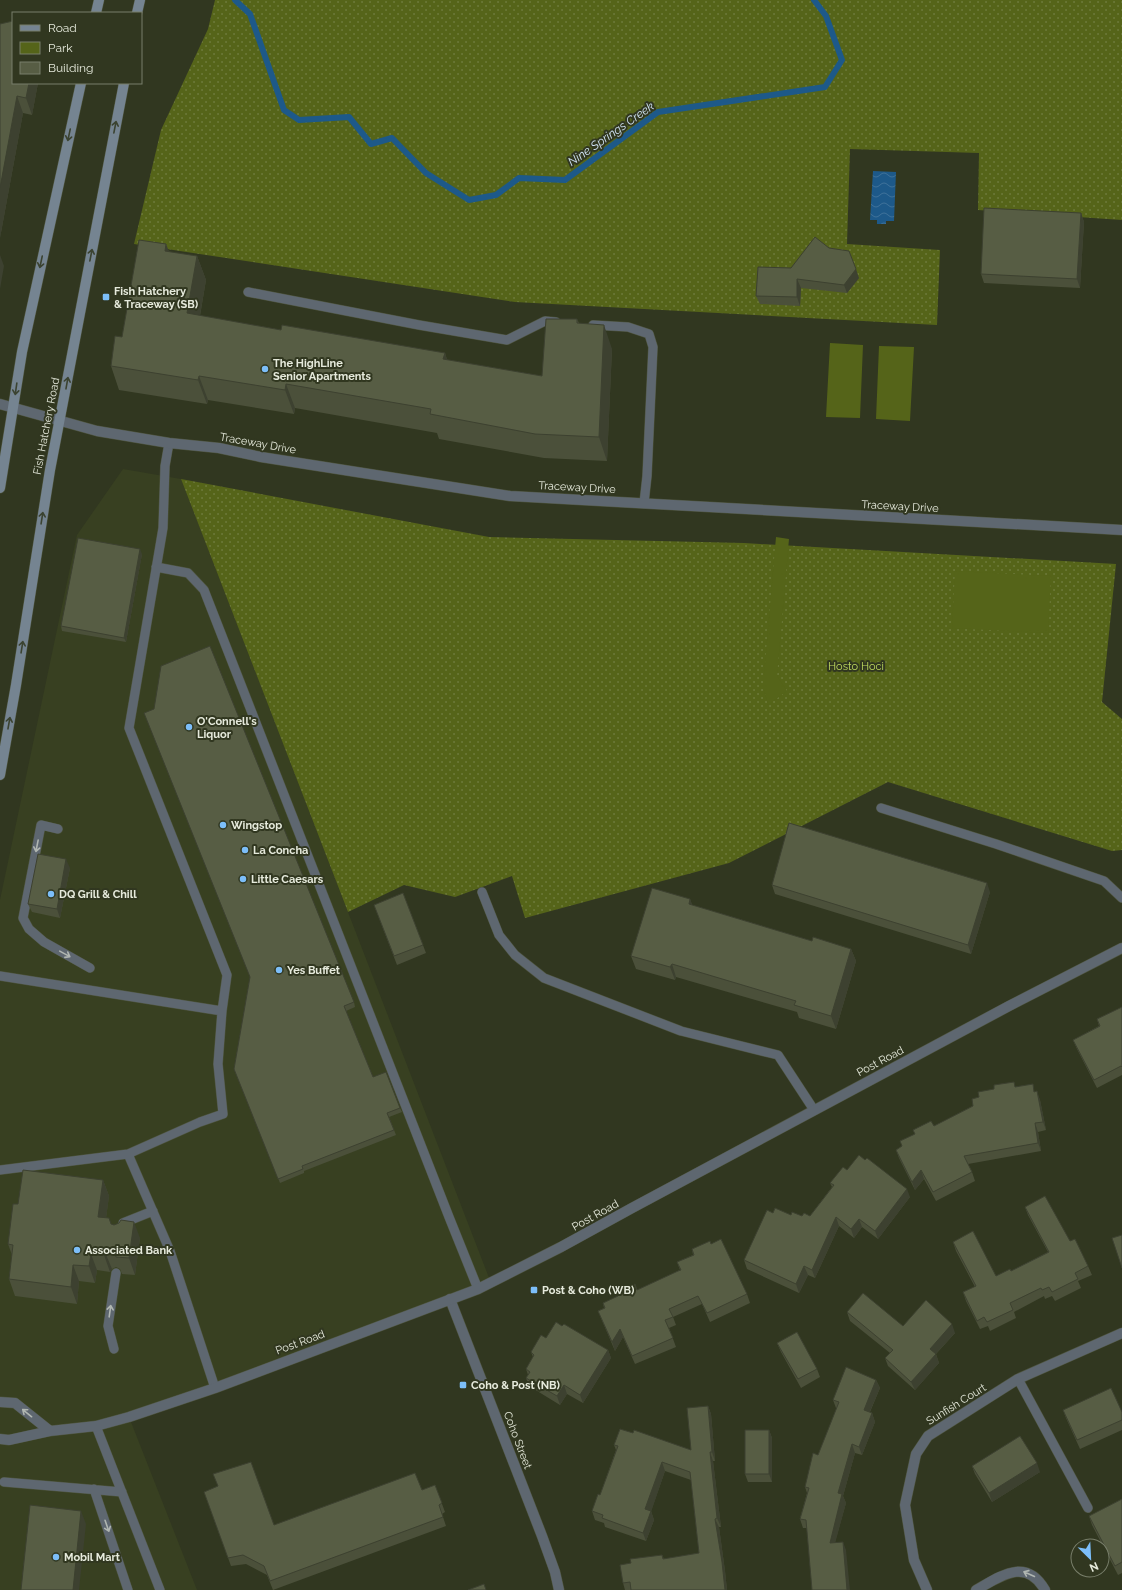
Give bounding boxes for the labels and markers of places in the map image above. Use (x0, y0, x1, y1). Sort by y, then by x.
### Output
place label: Fish Hatchery & Traceway (SB) (114, 285, 199, 311)
marker: Fish Hatchery & Traceway (SB) (101, 292, 111, 302)
place label: The HighLine Senior Apartments (273, 357, 372, 383)
marker: The HighLine Senior Apartments (260, 364, 270, 374)
place label: O'Connell's Liquor (197, 715, 257, 741)
marker: O'Connell's Liquor (184, 722, 194, 732)
place label: Wingstop (231, 819, 282, 832)
marker: Wingstop (218, 820, 228, 830)
place label: La Concha (253, 844, 308, 857)
marker: La Concha (240, 845, 250, 855)
place label: Little Caesars (251, 873, 324, 886)
marker: Little Caesars (238, 874, 248, 884)
place label: DQ Grill & Chill (59, 888, 137, 901)
marker: DQ Grill & Chill (46, 889, 56, 899)
place label: Yes Buffet (287, 964, 341, 977)
marker: Yes Buffet (274, 965, 284, 975)
place label: Associated Bank (85, 1244, 173, 1257)
marker: Associated Bank (72, 1245, 82, 1255)
place label: Post & Coho (WB) (542, 1284, 635, 1297)
marker: Post & Coho (WB) (529, 1285, 539, 1295)
place label: Coho & Post (NB) (471, 1379, 561, 1392)
marker: Coho & Post (NB) (458, 1380, 468, 1390)
place label: Mobil Mart (64, 1551, 121, 1564)
marker: Mobil Mart (51, 1552, 61, 1562)

